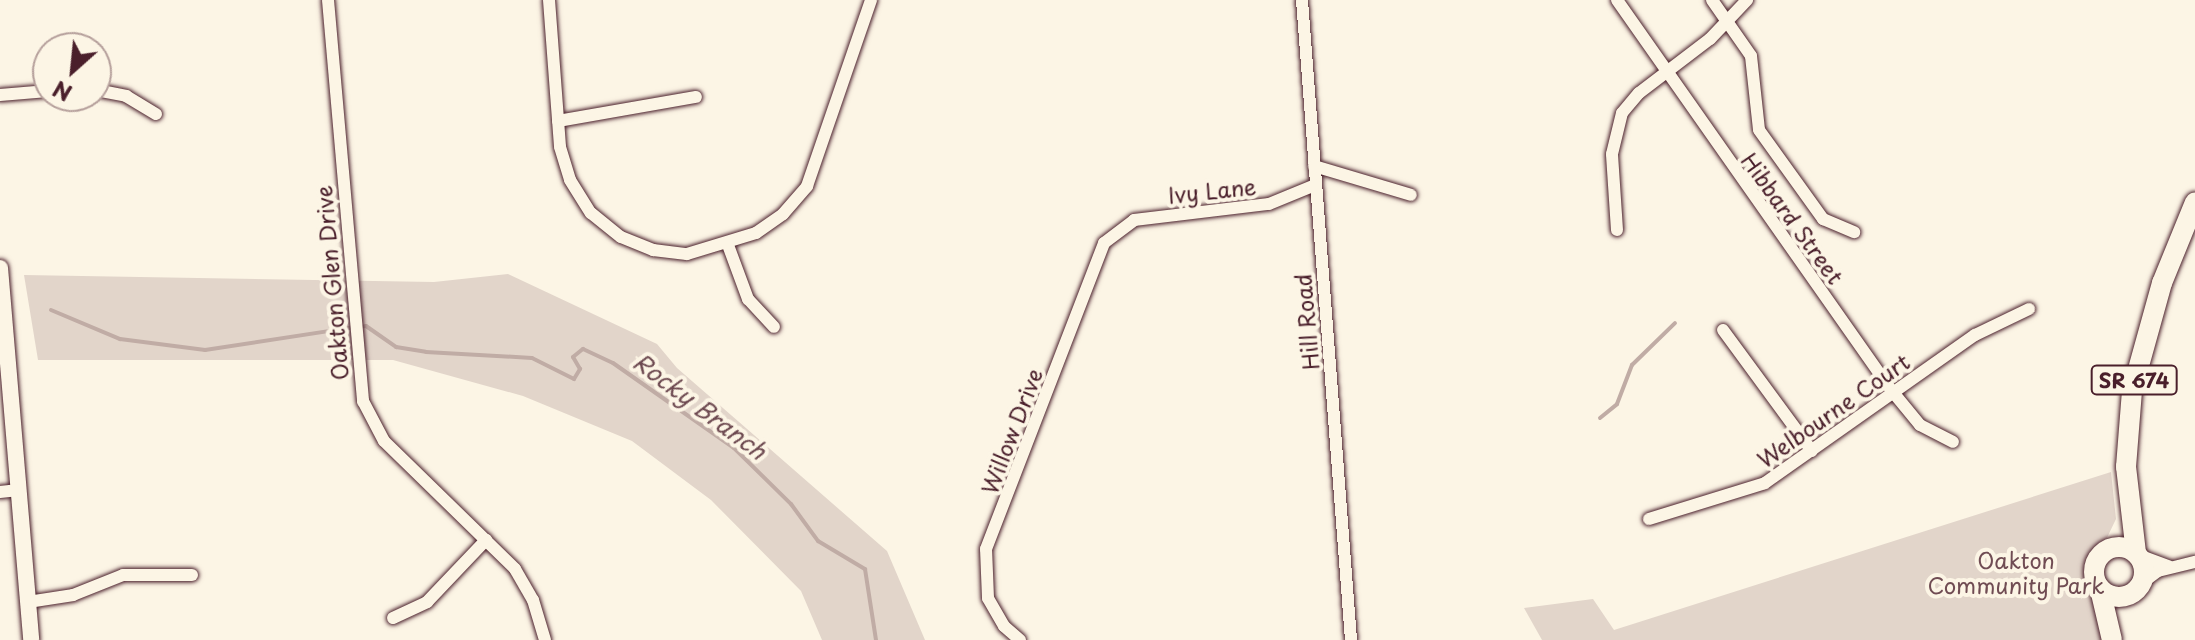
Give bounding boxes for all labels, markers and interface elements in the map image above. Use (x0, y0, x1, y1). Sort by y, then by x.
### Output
north arrow (32, 32, 112, 112)
text: N (47, 73, 77, 111)
street label: Hibbard Street (1736, 147, 1850, 289)
street label: Ivy Lane (1166, 172, 1258, 208)
street label: Oakton Glen Drive (309, 183, 353, 383)
street label: Hill Road (1289, 273, 1323, 371)
water label: Rocky Branch (627, 346, 773, 466)
street label: Welbourne Court (1752, 348, 1914, 472)
street label: Willow Drive (975, 364, 1047, 498)
road number: SR 674 (2090, 364, 2178, 396)
park label: Oakton Community Park (1927, 546, 2105, 598)

